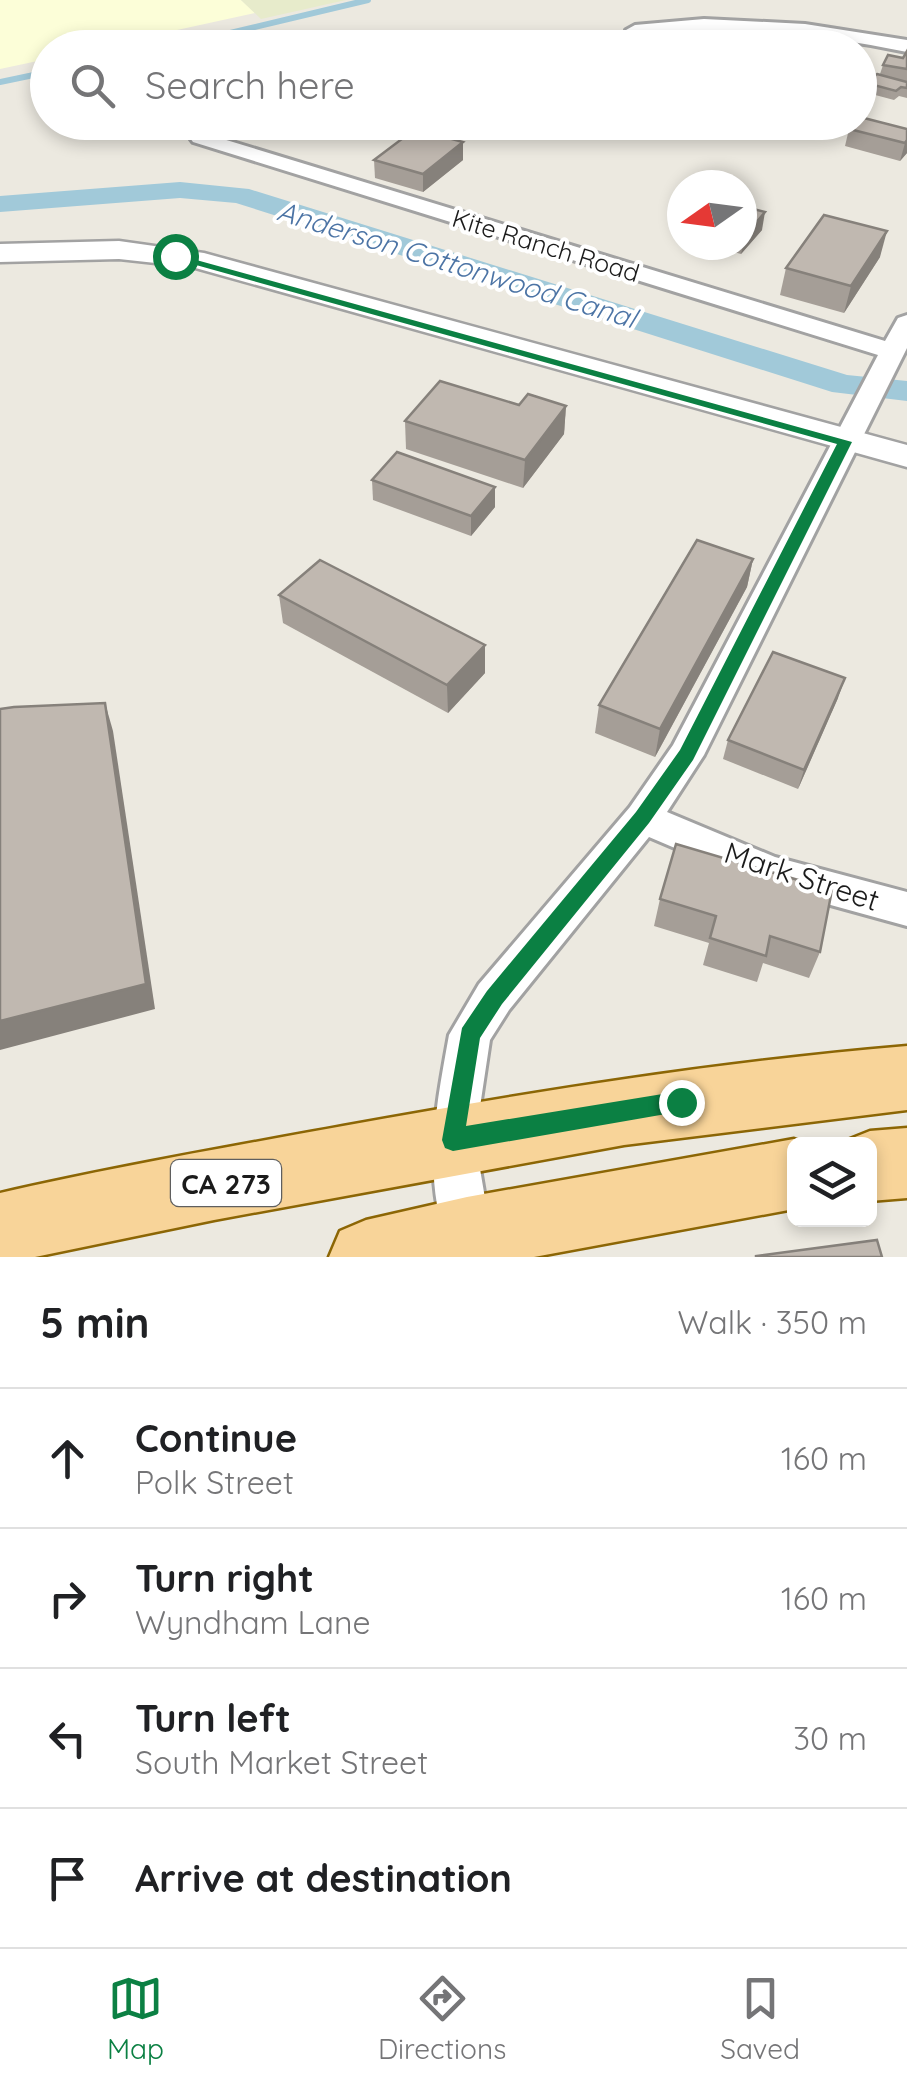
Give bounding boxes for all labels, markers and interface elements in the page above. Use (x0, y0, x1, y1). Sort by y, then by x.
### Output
search box (30, 30, 877, 140)
icon: search (65, 58, 120, 113)
text: Search here (145, 61, 355, 109)
north arrow (667, 170, 757, 260)
water label: Anderson Cottonwood Canal (273, 193, 644, 336)
street label: Kite Ranch Road (449, 202, 643, 288)
route start (153, 234, 199, 280)
street label: Mark Street (720, 833, 884, 919)
route end (659, 1080, 705, 1126)
map controls (787, 1137, 877, 1227)
button: layers (787, 1137, 877, 1227)
road number: CA 273 (171, 1160, 281, 1206)
text: 5 min (40, 1296, 150, 1349)
text: Walk · 350 m (678, 1302, 867, 1342)
text: Continue (135, 1414, 297, 1462)
icon: ahead (40, 1431, 95, 1486)
text: 160 m (781, 1438, 867, 1478)
text: Polk Street (135, 1462, 294, 1502)
text: Turn right (135, 1554, 314, 1602)
icon: right (40, 1571, 95, 1626)
text: 160 m (781, 1578, 867, 1618)
text: Wyndham Lane (135, 1602, 370, 1642)
text: Turn left (135, 1694, 291, 1742)
icon: left (40, 1711, 95, 1766)
text: 30 m (793, 1718, 867, 1758)
text: South Market Street (135, 1742, 428, 1782)
icon: arrive (40, 1851, 95, 1906)
text: Arrive at destination (135, 1854, 512, 1902)
tab: Map (107, 1971, 164, 2066)
tab: Directions (378, 1971, 506, 2066)
tab: Saved (720, 1971, 800, 2066)

